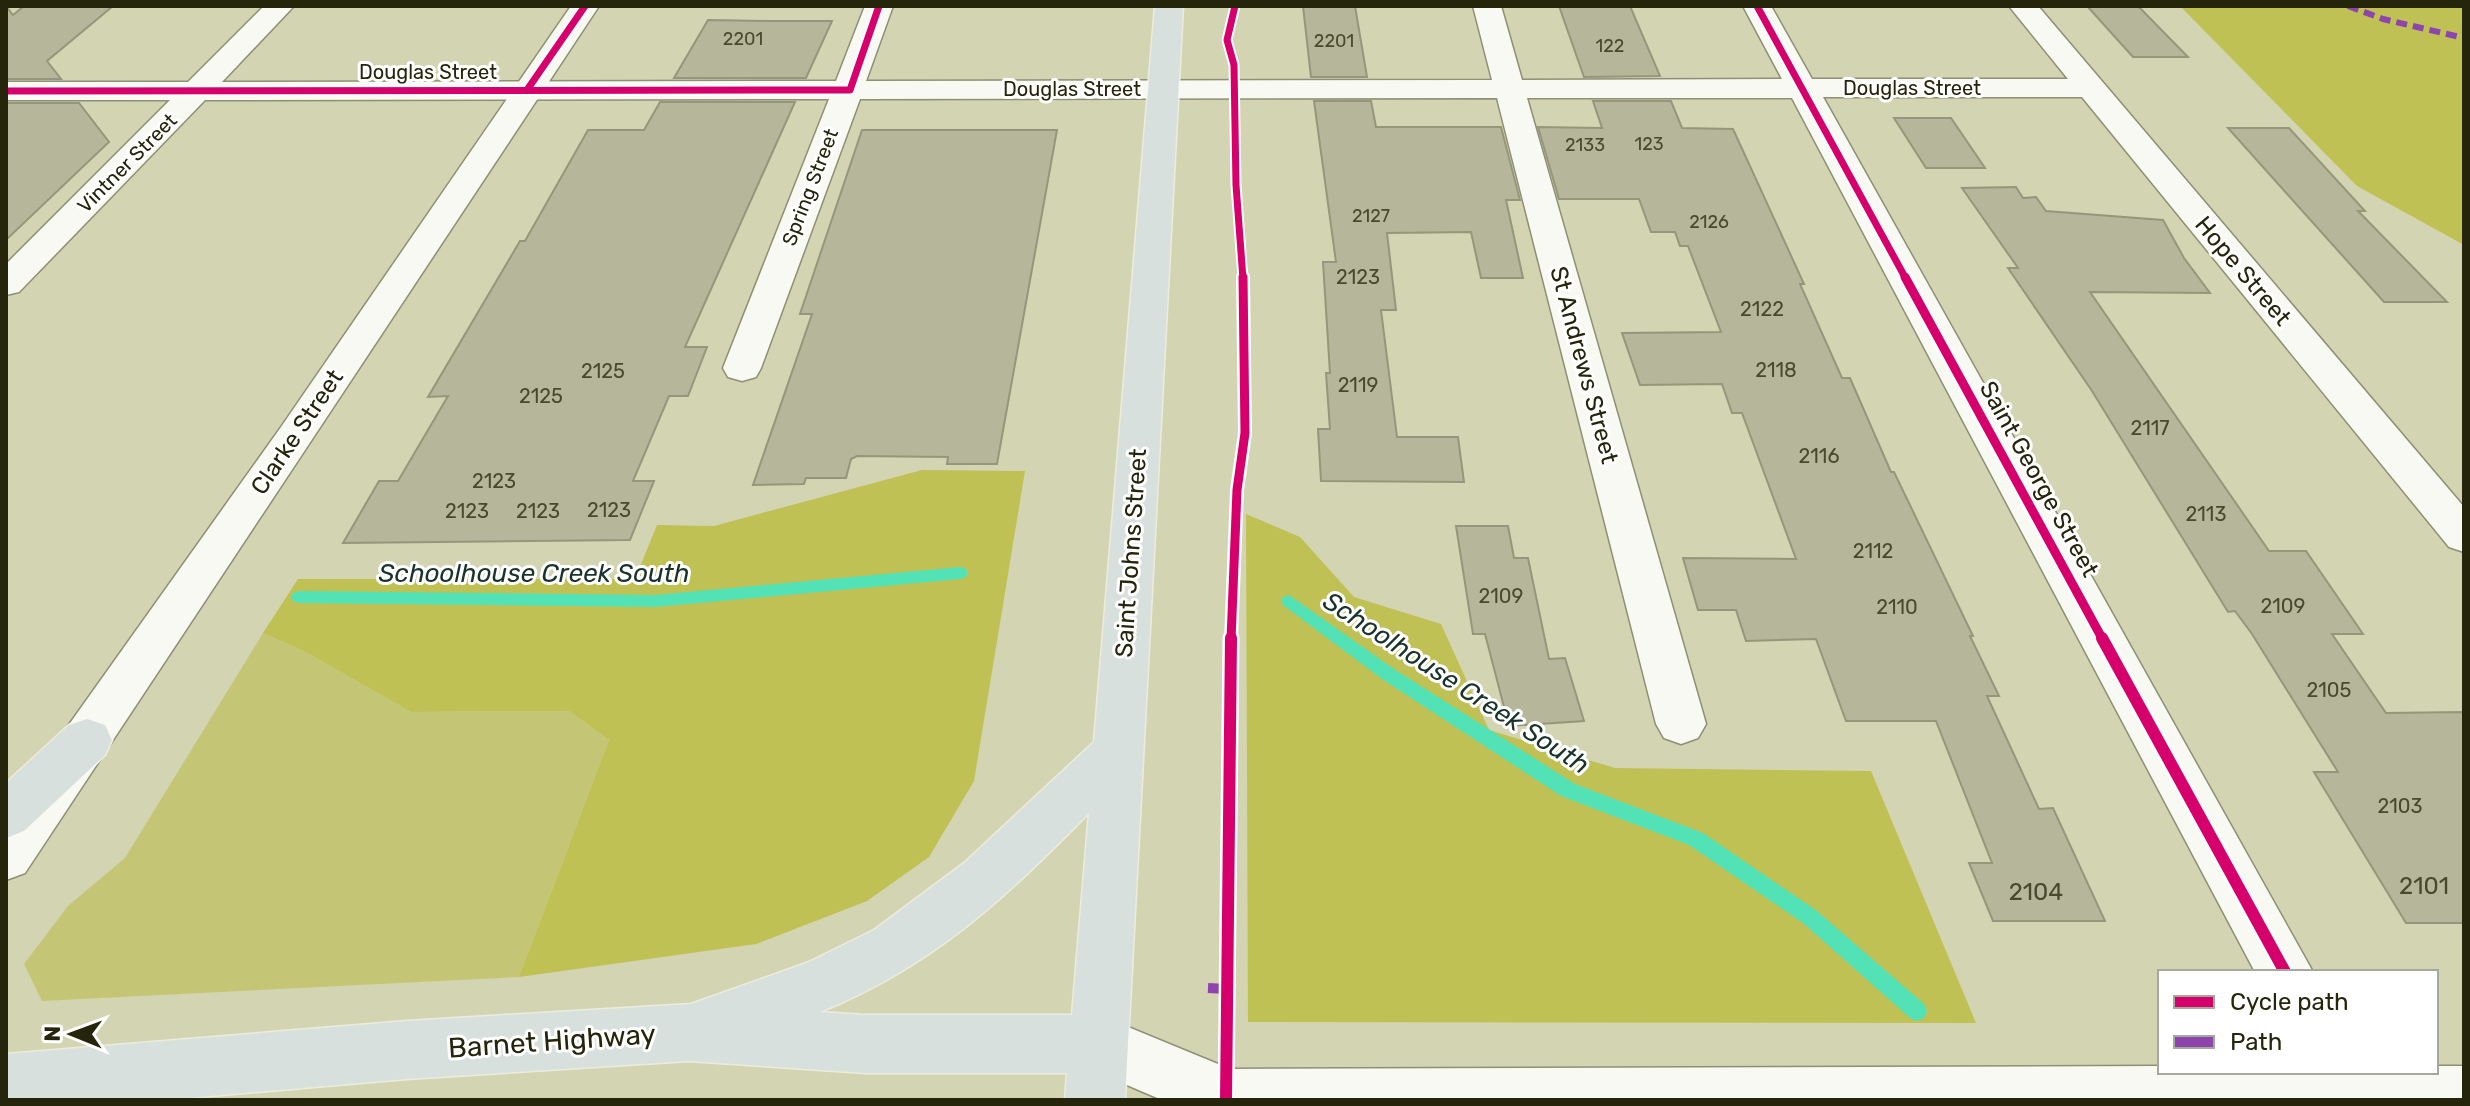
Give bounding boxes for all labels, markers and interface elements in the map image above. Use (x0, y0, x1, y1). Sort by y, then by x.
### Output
house number: 2201 (723, 28, 763, 50)
house number: 2201 (1314, 30, 1354, 52)
house number: 122 (1596, 35, 1624, 57)
street label: Douglas Street (359, 60, 497, 84)
street label: Douglas Street (1843, 76, 1981, 100)
street label: Douglas Street (1003, 77, 1141, 101)
street label: Vintner Street (72, 108, 182, 218)
street label: Spring Street (777, 125, 843, 249)
house number: 123 (1634, 133, 1664, 155)
house number: 2133 (1565, 134, 1605, 156)
house number: 2127 (1352, 205, 1390, 227)
house number: 2126 (1689, 211, 1729, 233)
street label: Hope Street (2189, 211, 2297, 331)
street label: St Andrews Street (1544, 263, 1624, 467)
house number: 2123 (1336, 265, 1380, 289)
house number: 2122 (1740, 297, 1784, 321)
house number: 2118 (1755, 358, 1797, 382)
house number: 2125 (581, 359, 625, 383)
street label: Clarke Street (245, 364, 349, 500)
house number: 2119 (1338, 373, 1378, 397)
street label: Saint George Street (1974, 376, 2104, 582)
house number: 2125 (519, 384, 563, 408)
house number: 2117 (2130, 416, 2170, 440)
house number: 2116 (1799, 444, 1839, 468)
street label: Saint Johns Street (1110, 448, 1152, 658)
house number: 2123 (472, 469, 516, 493)
house number: 2123 (587, 498, 631, 522)
house number: 2123 (445, 499, 489, 523)
house number: 2123 (516, 499, 560, 523)
house number: 2113 (2186, 502, 2226, 526)
house number: 2112 (1853, 539, 1893, 563)
water label: Schoolhouse Creek South (378, 558, 690, 589)
house number: 2109 (1479, 584, 1523, 608)
water label: Schoolhouse Creek South (1317, 585, 1595, 781)
house number: 2109 (2261, 594, 2305, 618)
house number: 2110 (1876, 595, 1918, 619)
house number: 2105 (2307, 678, 2351, 702)
house number: 2103 (2377, 794, 2423, 818)
house number: 2101 (2399, 872, 2449, 900)
house number: 2104 (2009, 878, 2063, 906)
legend (2158, 970, 2438, 1074)
text: Cycle path (2230, 988, 2349, 1016)
north arrow (32, 994, 112, 1074)
street label: Barnet Highway (447, 1017, 657, 1065)
text: N (39, 1026, 66, 1042)
text: Path (2230, 1028, 2282, 1056)

